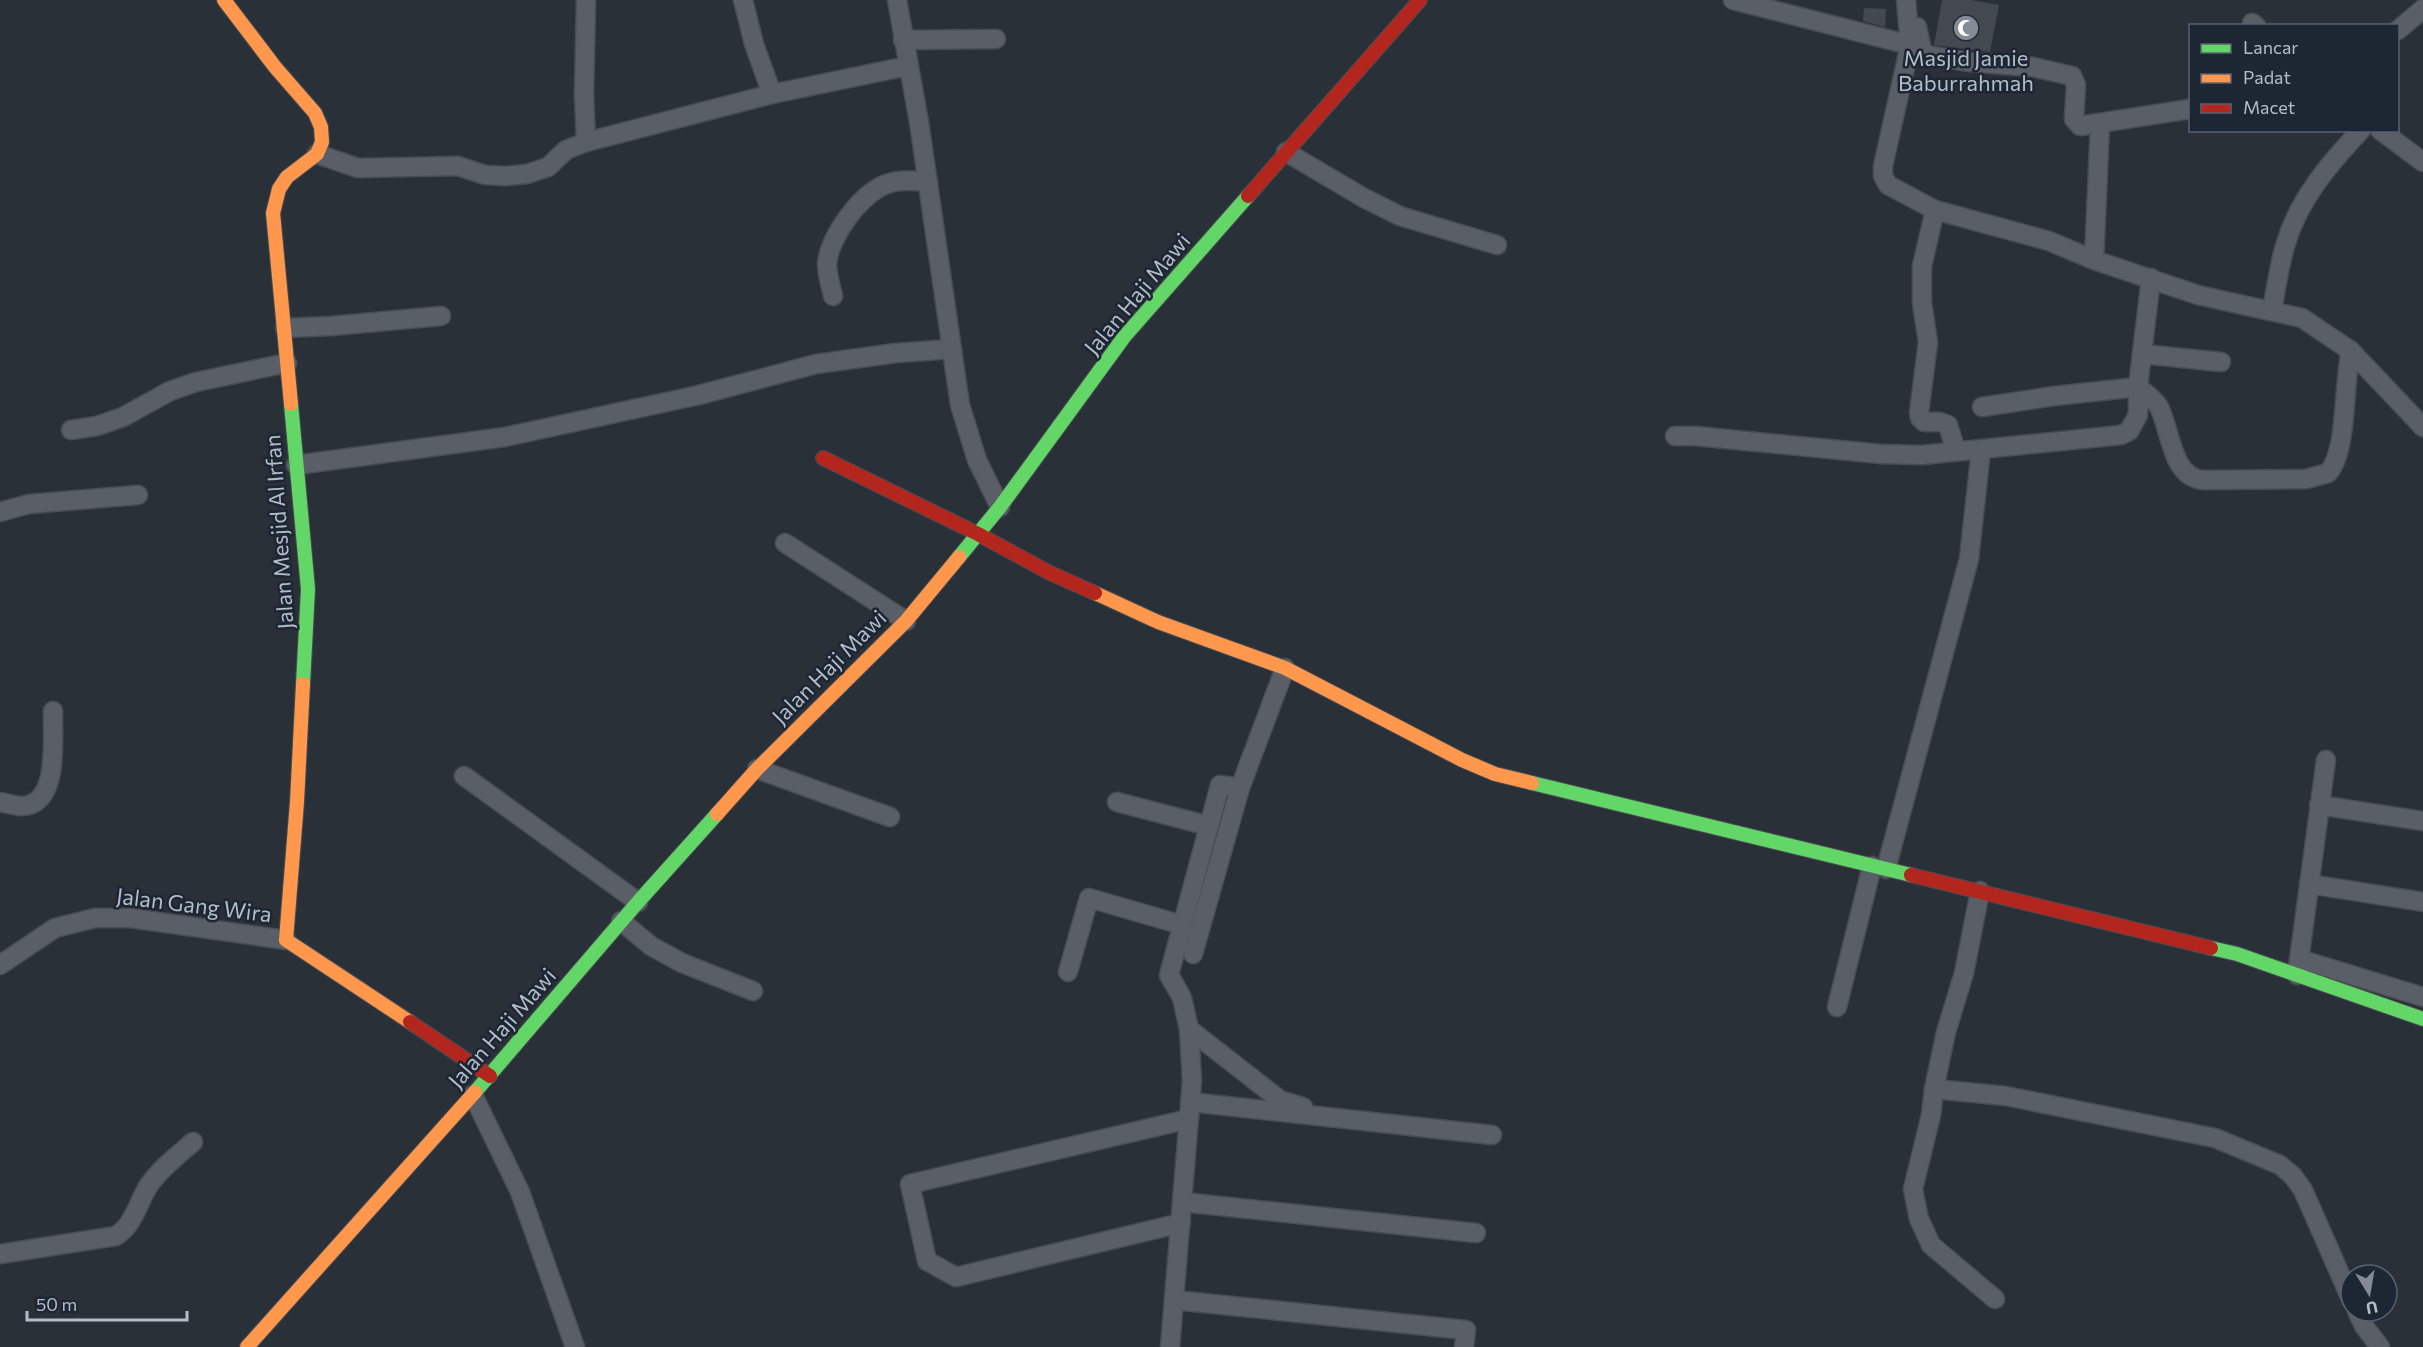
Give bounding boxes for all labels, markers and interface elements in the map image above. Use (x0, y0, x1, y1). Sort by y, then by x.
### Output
mosque icon: Masjid Jamie Baburrahmah (1951, 13, 1981, 43)
legend (2189, 24, 2399, 132)
text: Lancar (2243, 36, 2299, 58)
place label: Masjid Jamie Baburrahmah (1898, 44, 2034, 96)
text: Padat (2243, 66, 2291, 88)
text: Macet (2243, 96, 2295, 118)
street label: Jalan Haji Mawi (1078, 227, 1195, 360)
street label: Jalan Mesjid Al Irfan (258, 434, 299, 630)
street label: Jalan Haji Mawi (766, 604, 891, 729)
street label: Jalan Gang Wira (115, 882, 273, 927)
street label: Jalan Haji Mawi (442, 962, 561, 1093)
north arrow (2339, 1263, 2399, 1323)
scale bar (27, 1284, 188, 1322)
text: 50 m (36, 1293, 77, 1315)
text: U (2364, 1298, 2379, 1319)

